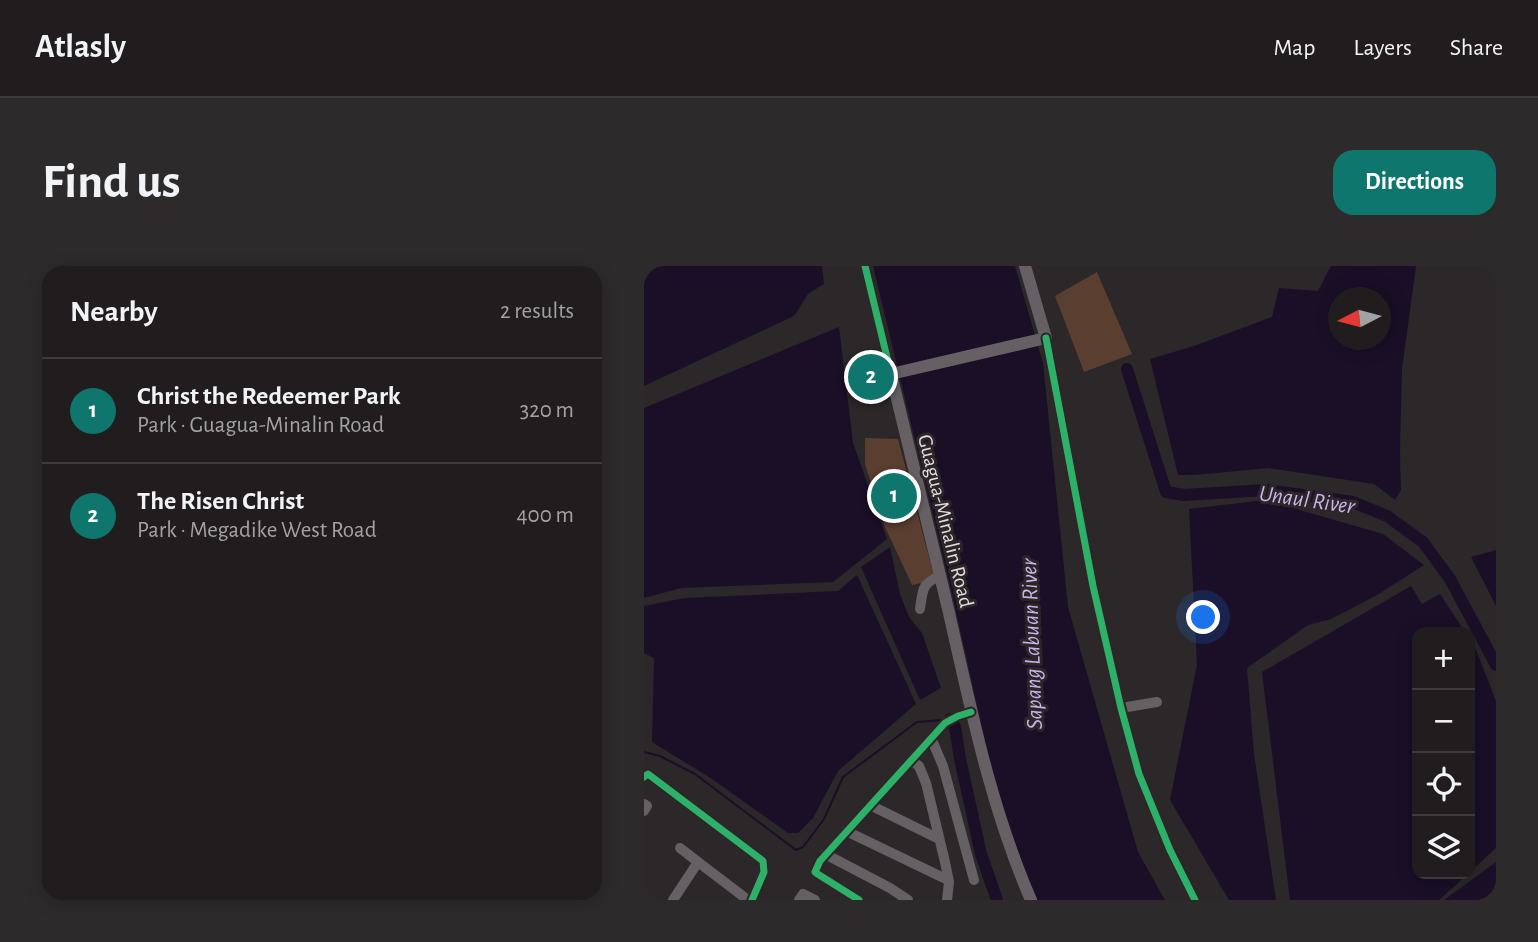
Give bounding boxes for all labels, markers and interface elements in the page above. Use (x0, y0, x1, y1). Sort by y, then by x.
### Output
text: Atlasly (35, 31, 126, 64)
text: Map (1273, 36, 1315, 60)
text: Layers (1353, 36, 1412, 60)
text: Share (1450, 36, 1503, 60)
button: Directions (1333, 150, 1496, 215)
text: Find us (42, 158, 181, 207)
north arrow (1328, 287, 1391, 350)
text: Nearby (70, 297, 158, 327)
text: 2 results (500, 300, 574, 323)
pin: 2 (848, 351, 894, 403)
text: Christ the Redeemer Park (137, 383, 401, 409)
text: 1 (89, 399, 97, 422)
text: 320 m (520, 399, 574, 422)
text: Park · Guagua-Minalin Road (137, 414, 384, 437)
street label: Guagua-Minalin Road (914, 432, 977, 610)
pin: 1 (871, 470, 917, 522)
water label: Unaul River (1257, 482, 1357, 519)
text: The Risen Christ (137, 488, 304, 514)
text: 2 (88, 504, 98, 527)
text: 400 m (516, 504, 574, 527)
text: Park · Megadike West Road (137, 519, 377, 542)
water label: Sapang Labuan River (1018, 558, 1047, 730)
your location (1186, 600, 1220, 634)
map controls (1412, 627, 1475, 879)
button: + (1412, 627, 1475, 690)
button: − (1412, 690, 1475, 753)
button: locate (1412, 753, 1475, 816)
button: layers (1412, 816, 1475, 879)

